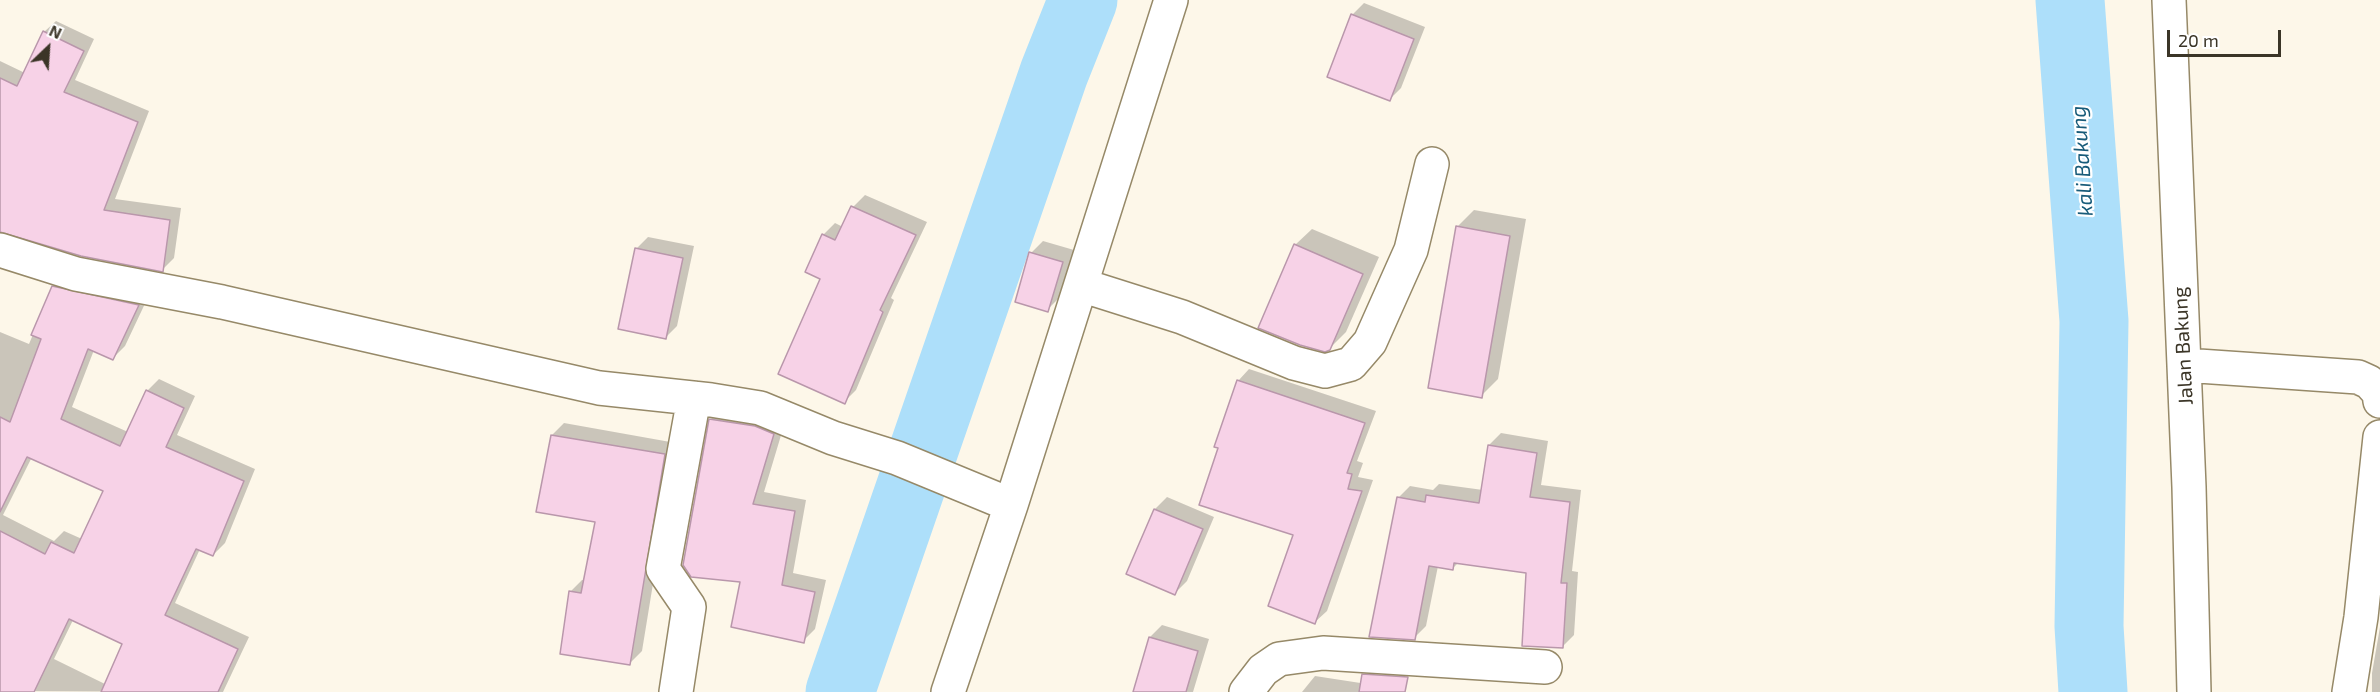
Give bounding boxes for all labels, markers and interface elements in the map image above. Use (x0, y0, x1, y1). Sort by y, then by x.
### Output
north arrow (18, 18, 78, 78)
scale bar (2170, 18, 2284, 56)
text: N (47, 20, 65, 42)
text: 20 m (2178, 29, 2219, 51)
water label: kali Bakung (2066, 105, 2098, 217)
street label: Jalan Bakung (2168, 286, 2198, 406)

